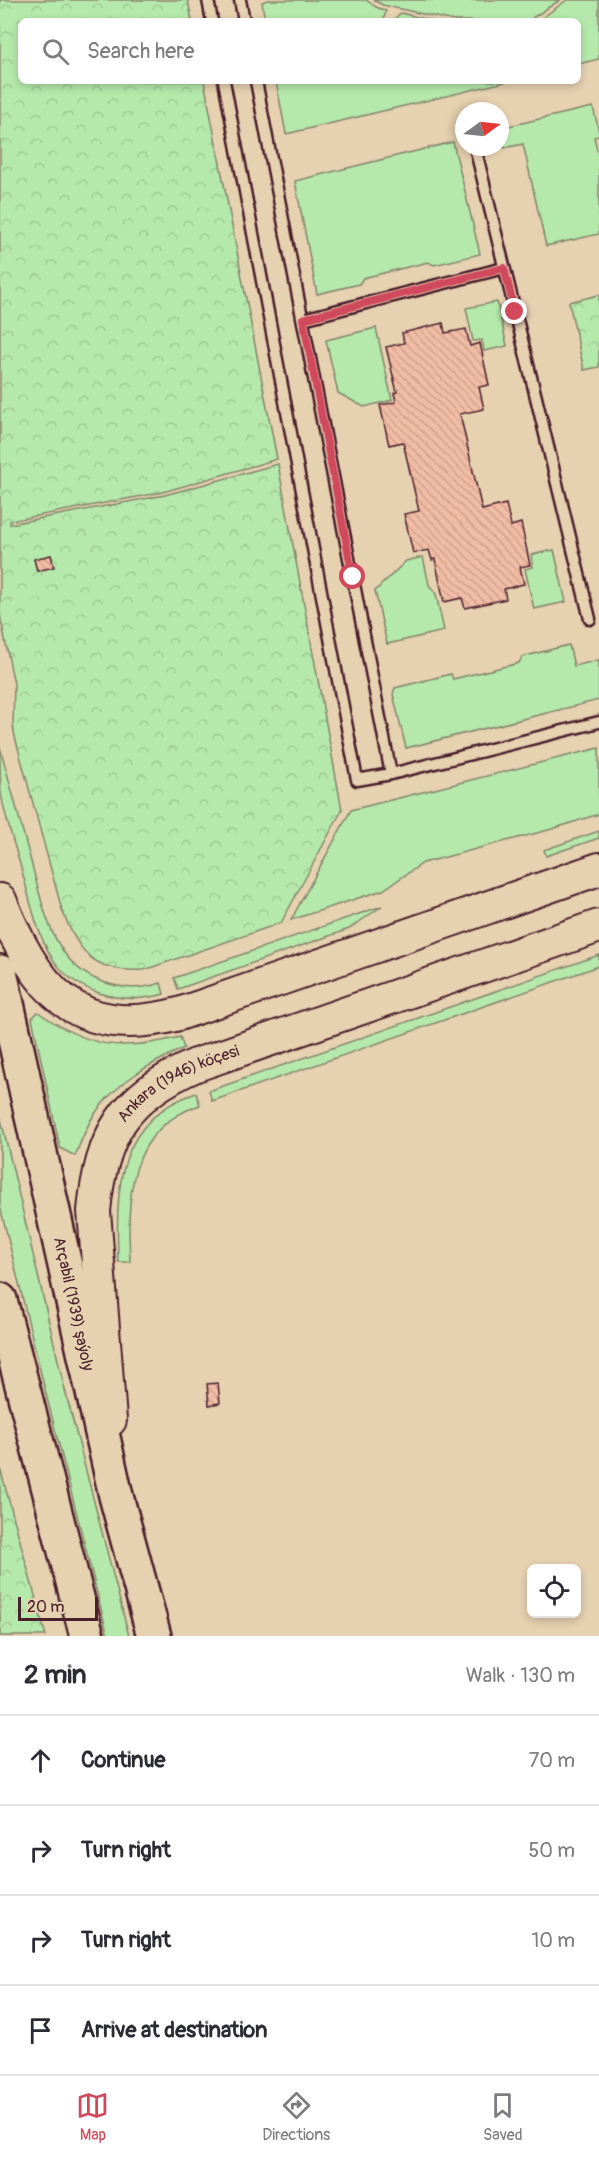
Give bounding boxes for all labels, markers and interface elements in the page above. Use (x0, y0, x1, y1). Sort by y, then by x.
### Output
search box (18, 18, 581, 84)
icon: search (39, 35, 72, 68)
text: Search here (87, 37, 194, 65)
north arrow (455, 102, 509, 156)
route end (501, 298, 527, 324)
route start (339, 563, 365, 589)
street label: Ankara (1946) köçesi (113, 1041, 242, 1126)
street label: Arçabil (1939) şaýoly (49, 1235, 98, 1373)
map controls (527, 1564, 581, 1618)
button: locate (527, 1564, 581, 1618)
scale bar (18, 1594, 98, 1622)
text: 20 m (27, 1597, 65, 1617)
text: 2 min (24, 1659, 86, 1691)
text: Walk · 130 m (466, 1663, 575, 1688)
icon: ahead (24, 1744, 57, 1777)
text: Continue (81, 1746, 165, 1774)
text: 70 m (529, 1748, 575, 1773)
icon: right (24, 1834, 57, 1867)
text: Turn right (81, 1836, 171, 1864)
text: 50 m (528, 1838, 575, 1863)
icon: right (24, 1924, 57, 1957)
text: Turn right (81, 1926, 171, 1954)
text: 10 m (531, 1928, 575, 1953)
icon: arrive (24, 2014, 57, 2047)
text: Arrive at destination (81, 2016, 267, 2044)
tab: Map (76, 2089, 109, 2145)
tab: Directions (262, 2089, 330, 2145)
tab: Saved (483, 2089, 523, 2145)

